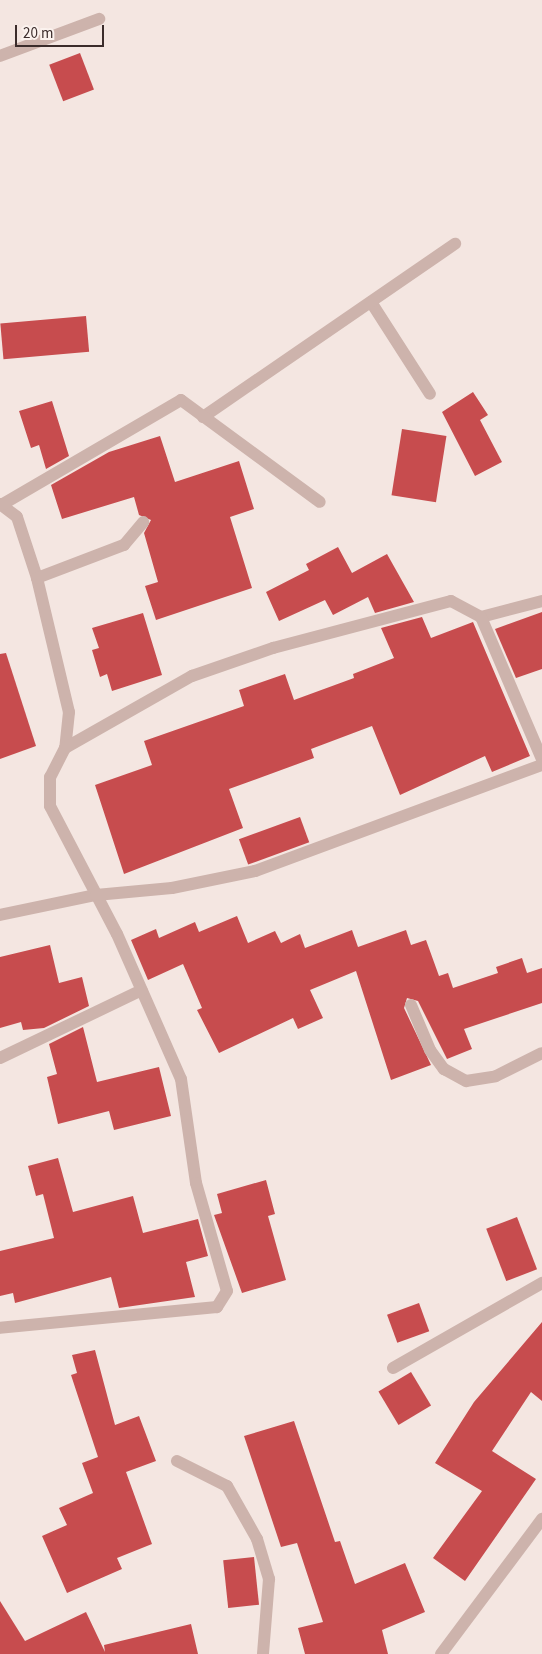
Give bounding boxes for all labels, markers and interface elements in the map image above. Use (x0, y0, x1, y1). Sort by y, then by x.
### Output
scale bar (18, 15, 106, 47)
text: 20 m (23, 23, 53, 44)

